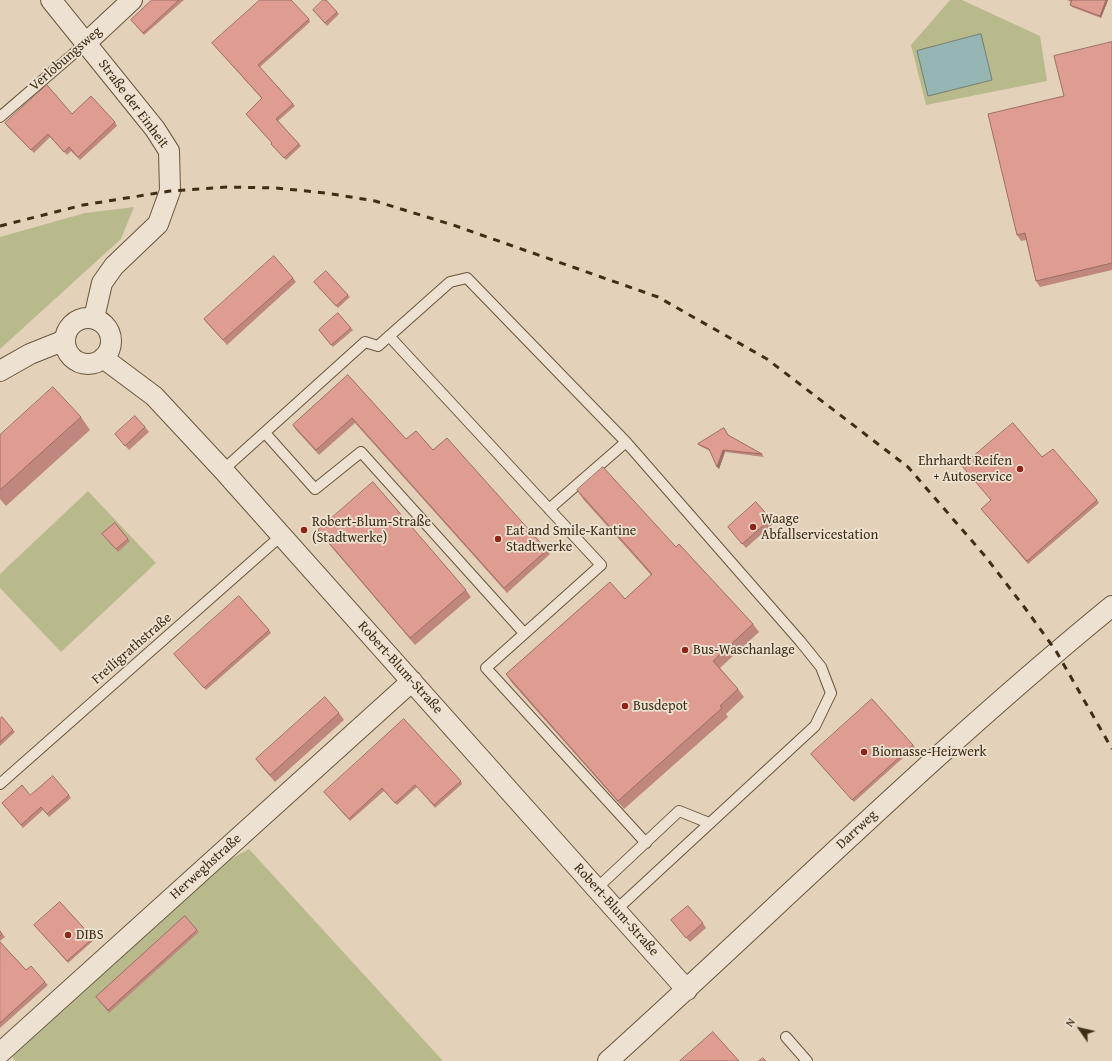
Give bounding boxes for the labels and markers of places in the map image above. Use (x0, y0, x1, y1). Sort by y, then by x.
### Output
place label: Ehrhardt Reifen + Autoservice (918, 453, 1012, 486)
marker: Ehrhardt Reifen + Autoservice (1015, 464, 1025, 474)
place label: Waage Abfallservicestation (761, 511, 878, 544)
place label: Robert-Blum-Straße (Stadtwerke) (312, 514, 431, 546)
marker: Waage Abfallservicestation (748, 522, 758, 532)
place label: Eat and Smile-Kantine Stadtwerke (506, 523, 636, 556)
marker: Robert-Blum-Straße (Stadtwerke) (299, 525, 309, 535)
marker: Eat and Smile-Kantine Stadtwerke (493, 534, 503, 544)
place label: Bus-Waschanlage (693, 642, 795, 658)
marker: Bus-Waschanlage (680, 645, 690, 655)
place label: Busdepot (633, 698, 688, 714)
marker: Busdepot (620, 701, 630, 711)
place label: Biomasse-Heizwerk (872, 744, 987, 760)
marker: Biomasse-Heizwerk (859, 747, 869, 757)
place label: DIBS (76, 927, 104, 943)
marker: DIBS (63, 930, 73, 940)

